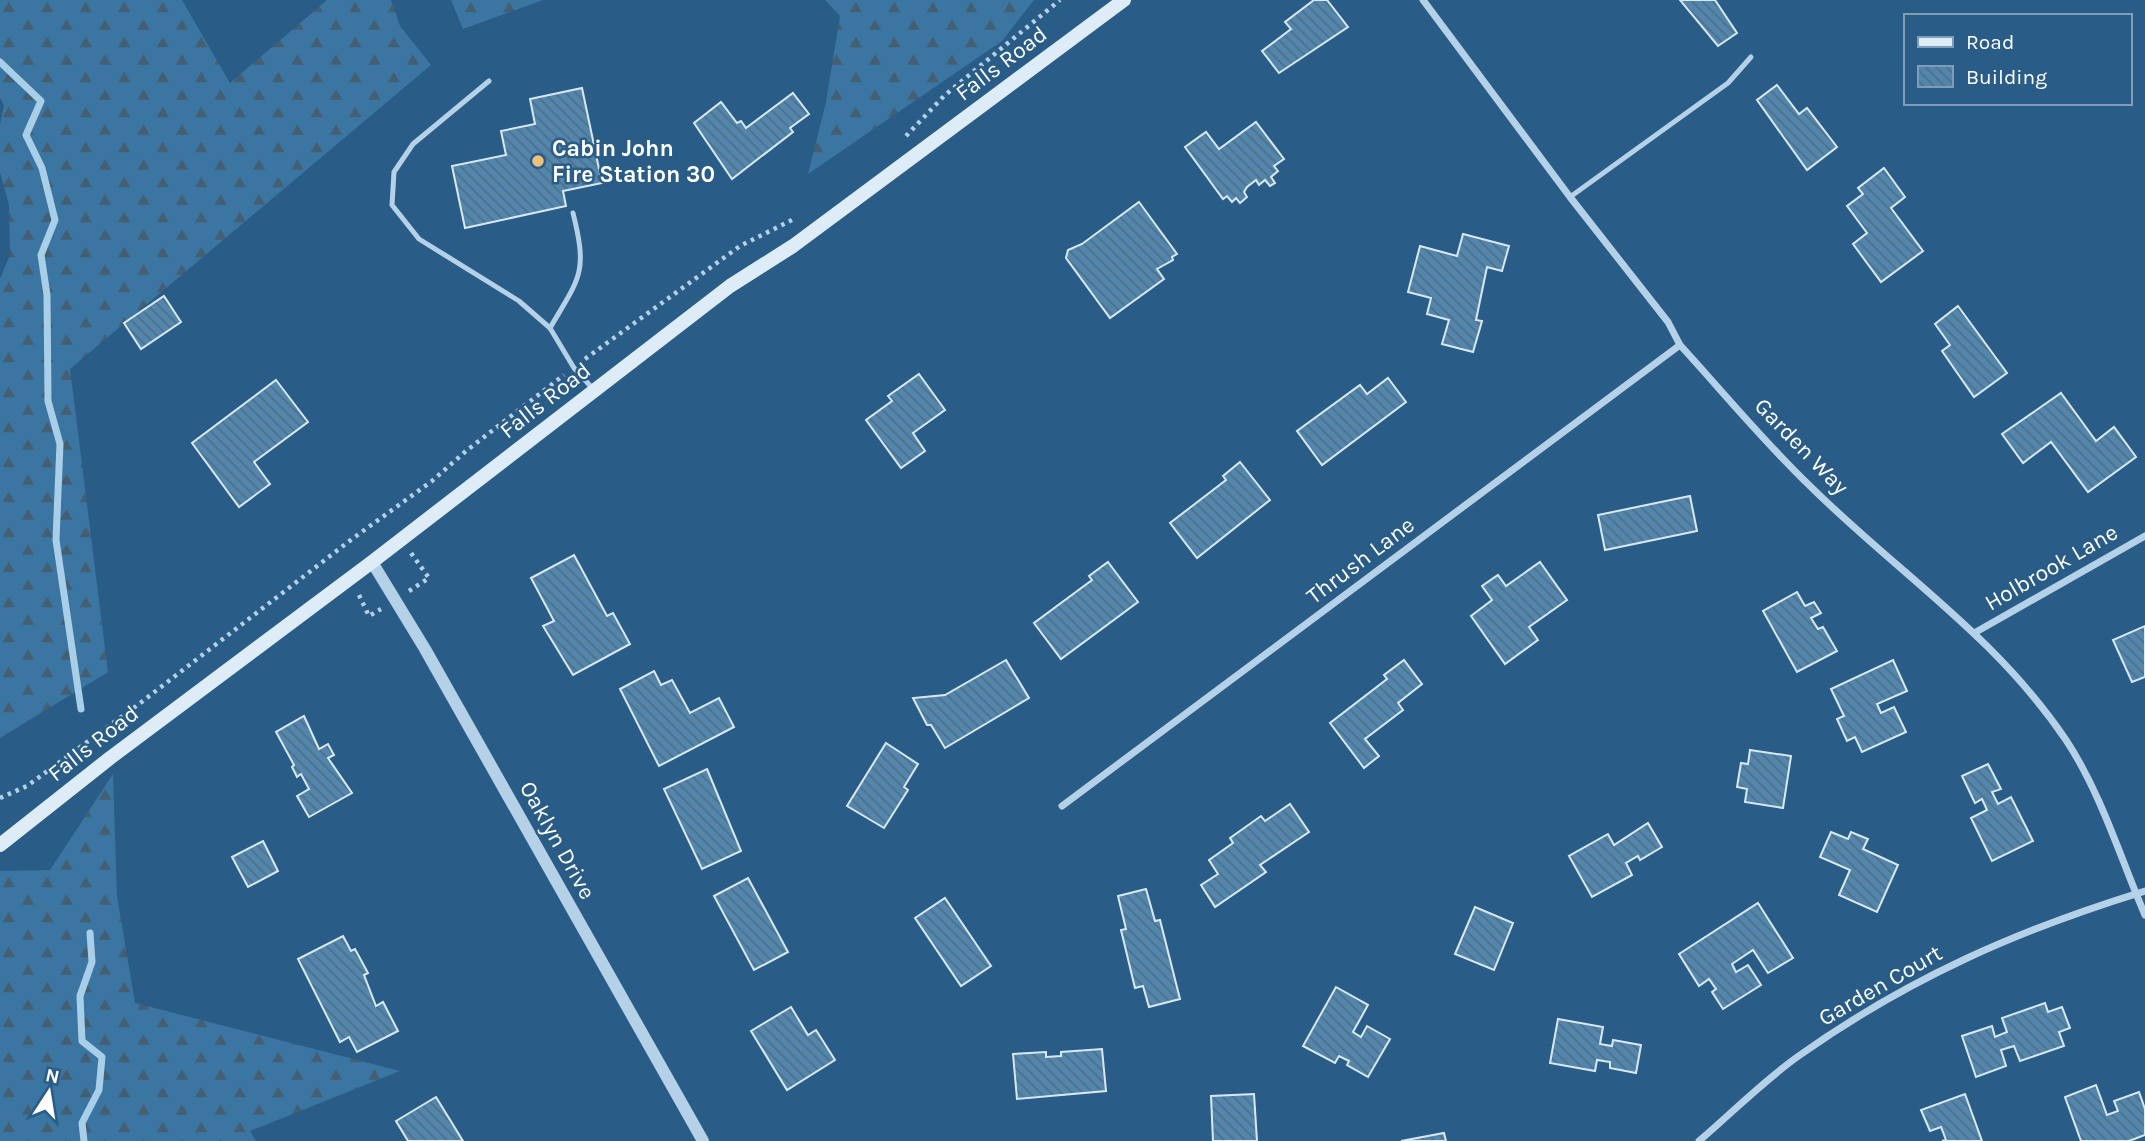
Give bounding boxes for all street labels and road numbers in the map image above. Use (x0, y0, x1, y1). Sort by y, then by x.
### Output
street label: Falls Road (950, 20, 1052, 107)
street label: Falls Road (495, 357, 596, 444)
street label: Garden Way (1749, 392, 1855, 500)
street label: Thrush Lane (1301, 511, 1420, 610)
street label: Holbrook Lane (1980, 518, 2123, 616)
street label: Falls Road (43, 700, 144, 787)
street label: Oaklyn Drive (514, 777, 601, 904)
street label: Garden Court (1814, 939, 1947, 1032)

